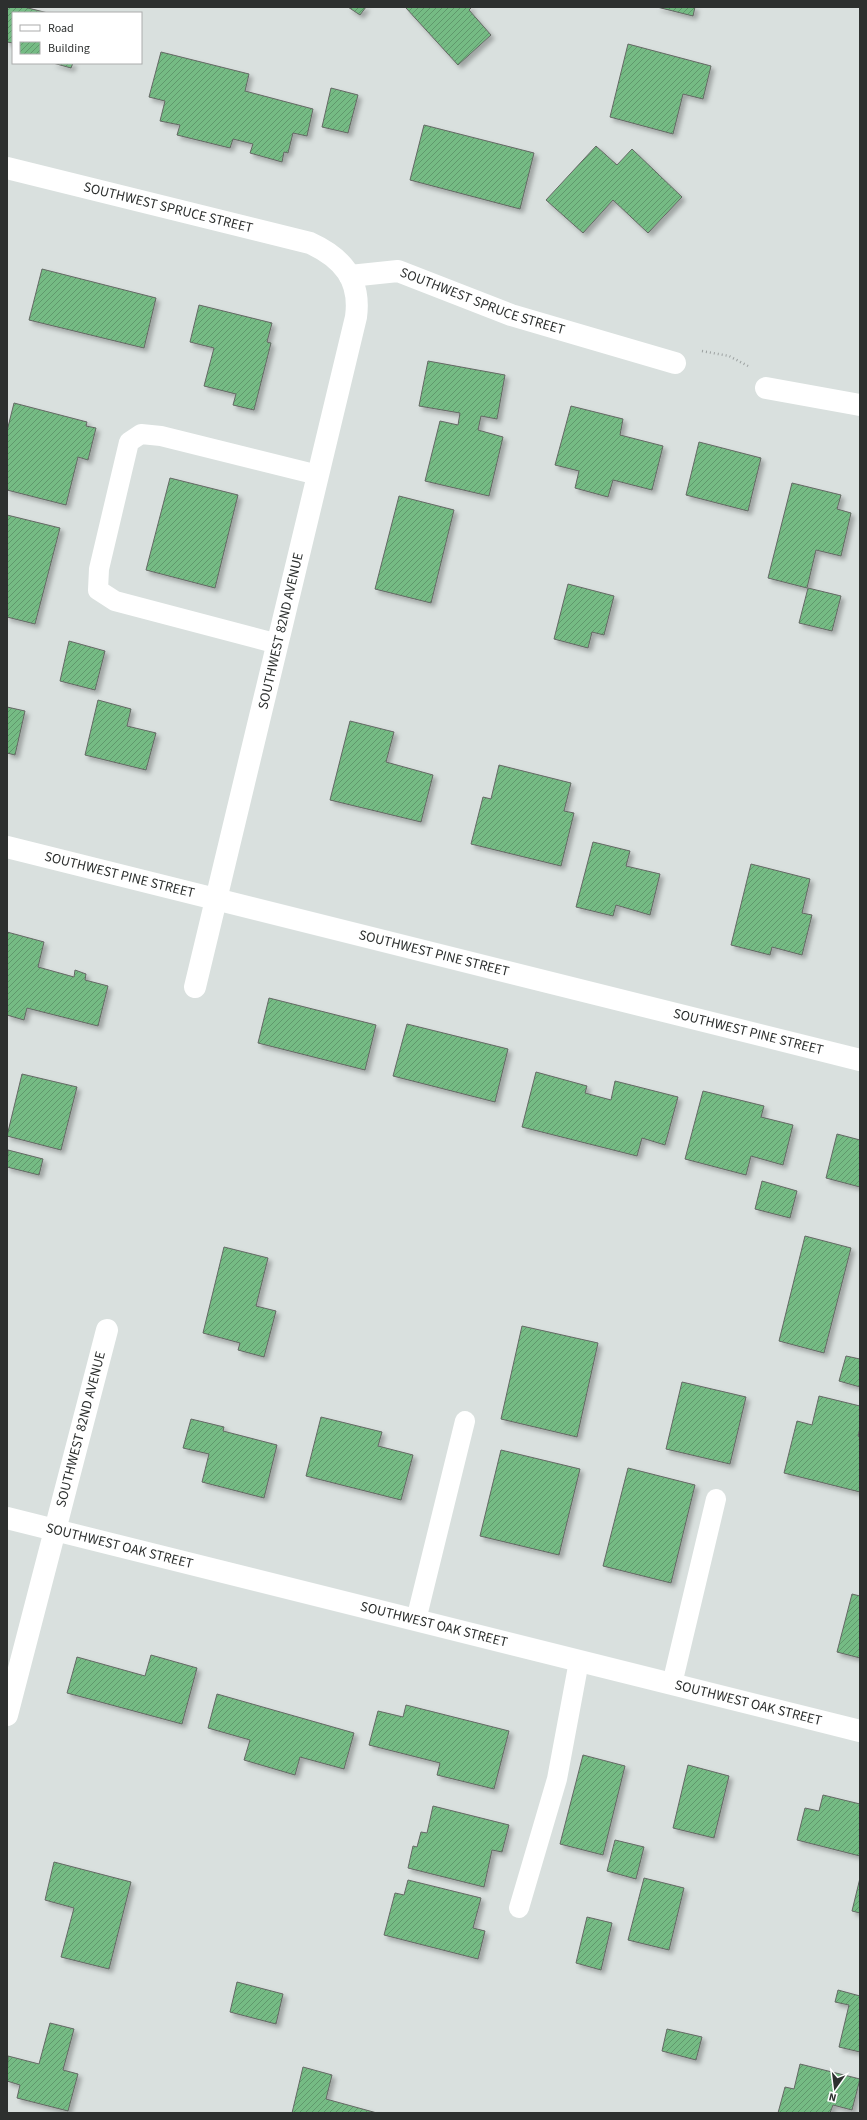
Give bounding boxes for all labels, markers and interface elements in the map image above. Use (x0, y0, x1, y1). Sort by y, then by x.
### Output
legend (12, 12, 142, 64)
text: Road (48, 20, 74, 37)
text: Building (48, 40, 90, 57)
street label: SOUTHWEST SPRUCE STREET (81, 177, 255, 239)
street label: SOUTHWEST SPRUCE STREET (397, 263, 568, 340)
street label: SOUTHWEST 82ND AVENUE (253, 551, 309, 711)
street label: SOUTHWEST PINE STREET (42, 847, 197, 904)
street label: SOUTHWEST PINE STREET (357, 925, 512, 982)
street label: SOUTHWEST PINE STREET (671, 1004, 826, 1061)
street label: SOUTHWEST 82ND AVENUE (51, 1349, 111, 1510)
street label: SOUTHWEST OAK STREET (44, 1518, 196, 1574)
street label: SOUTHWEST OAK STREET (358, 1597, 510, 1653)
street label: SOUTHWEST OAK STREET (673, 1675, 824, 1731)
north arrow (815, 2068, 855, 2108)
text: N (827, 2089, 838, 2105)

